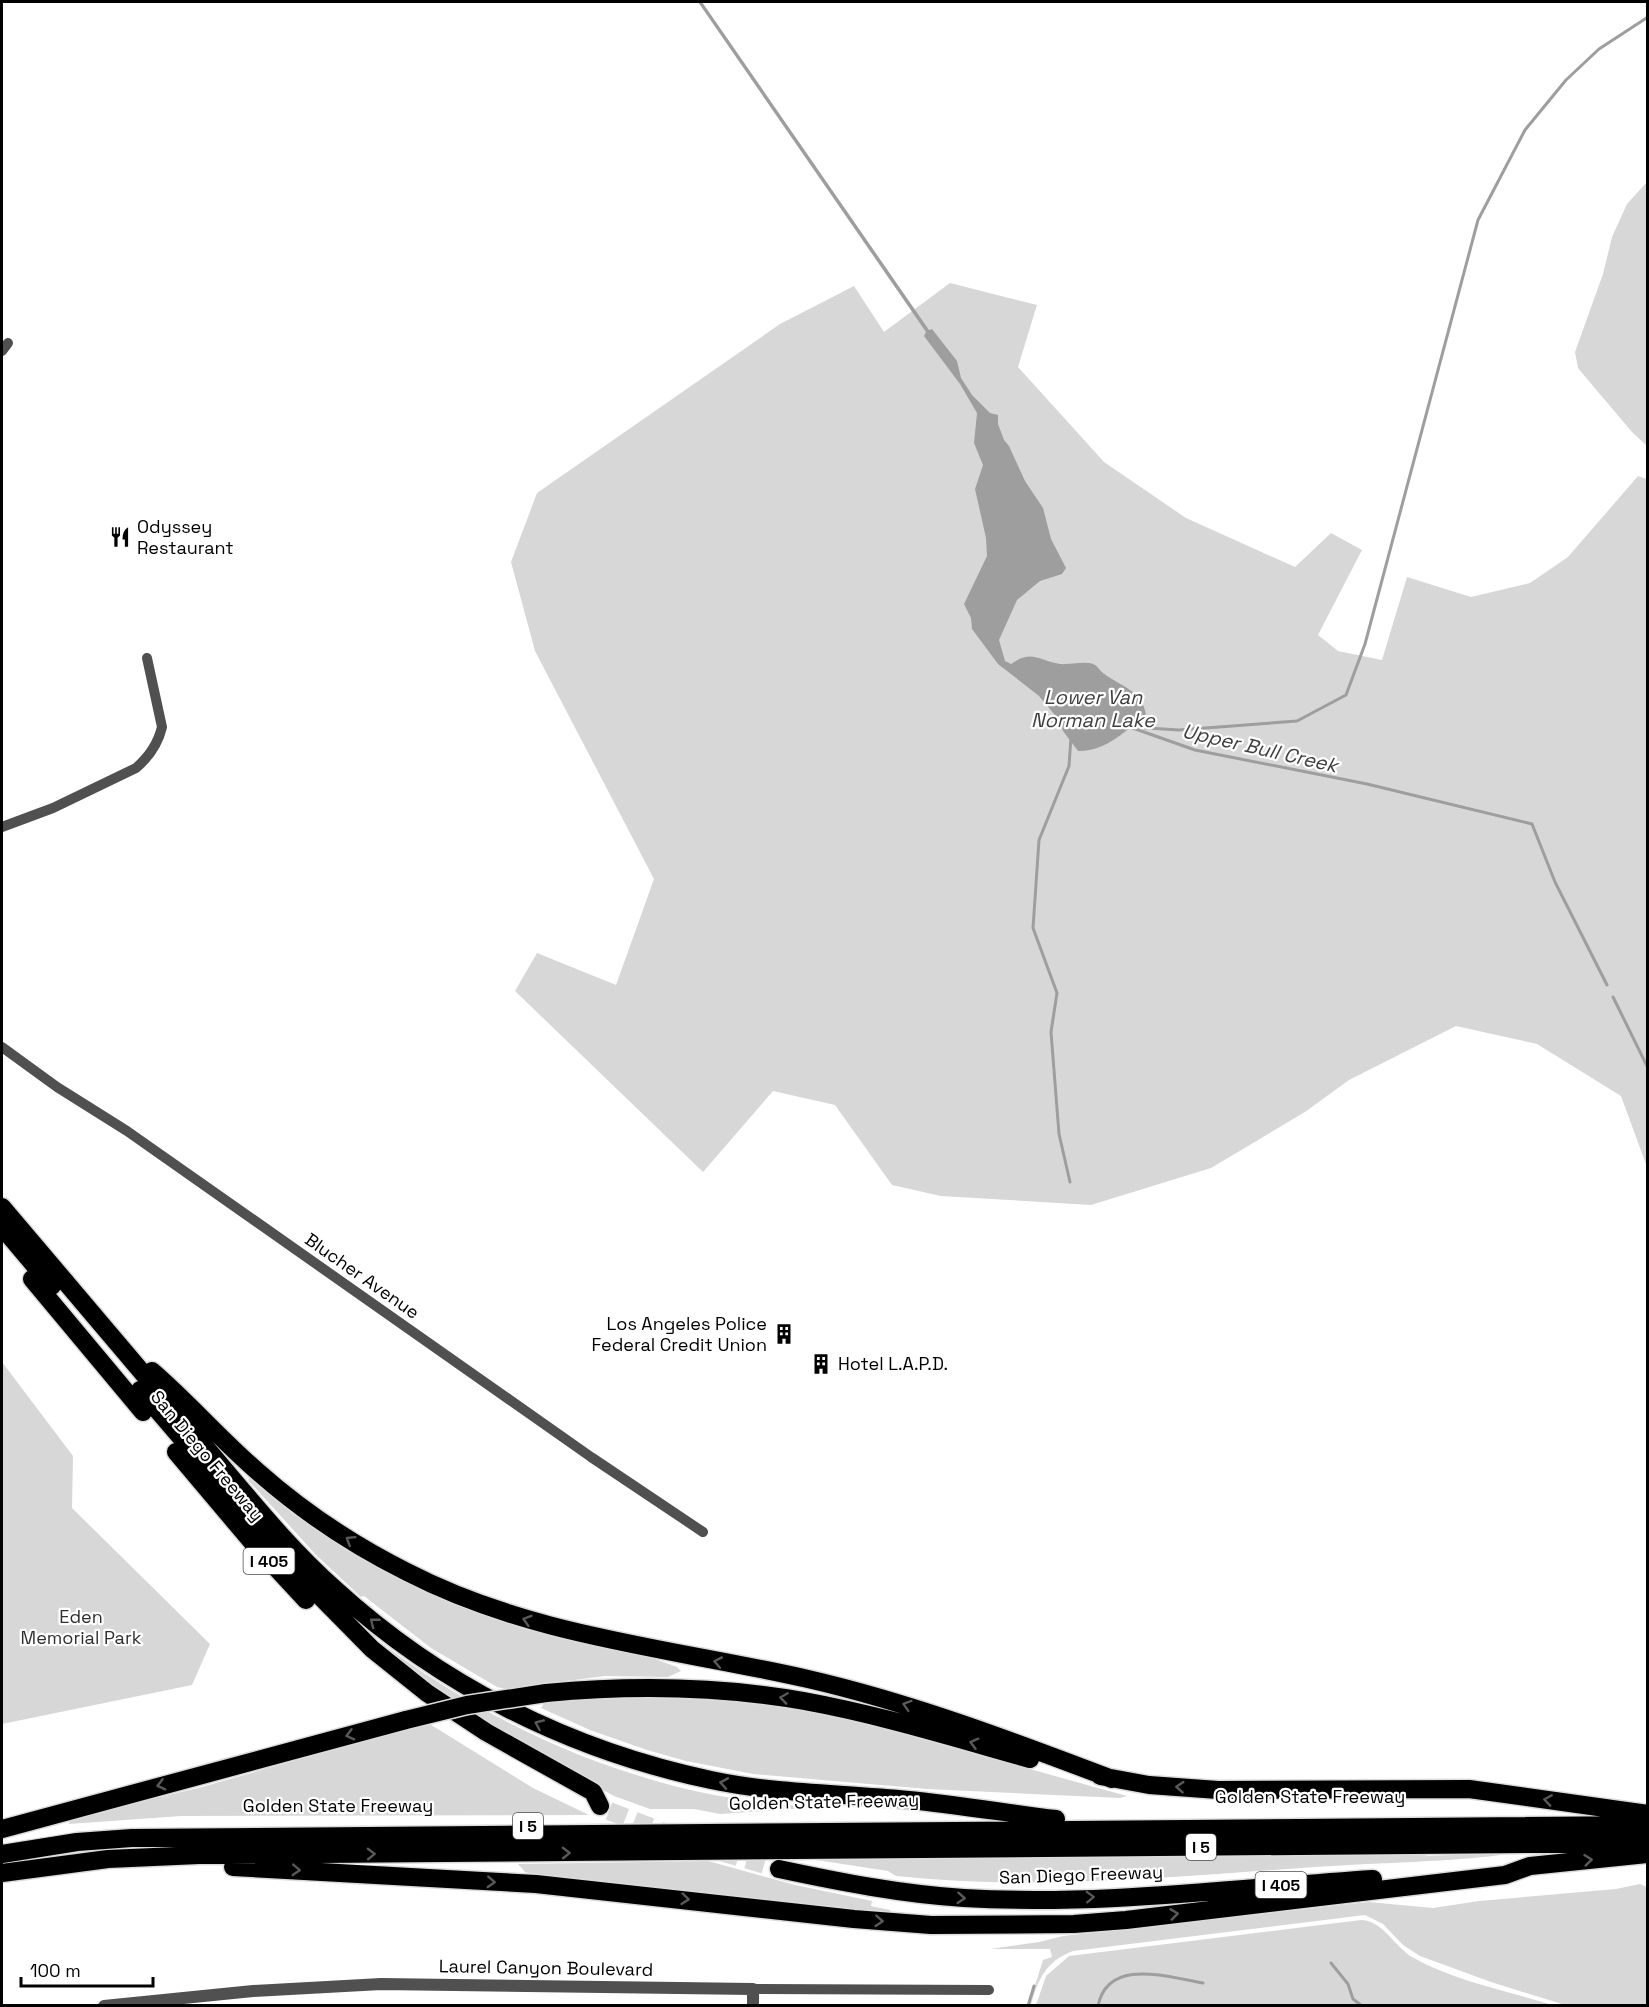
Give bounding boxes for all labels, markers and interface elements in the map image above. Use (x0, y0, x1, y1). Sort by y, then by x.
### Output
place label: Odyssey Restaurant (137, 515, 234, 559)
restaurant icon: Odyssey Restaurant (108, 525, 132, 549)
water label: Lower Van Norman Lake (1031, 684, 1156, 733)
water label: Upper Bull Creek (1180, 718, 1342, 779)
street label: Blucher Avenue (301, 1228, 424, 1324)
place label: Los Angeles Police Federal Credit Union (591, 1312, 767, 1356)
building icon: Los Angeles Police Federal Credit Union (772, 1322, 796, 1346)
building icon: Hotel L.A.P.D. (809, 1352, 833, 1376)
place label: Hotel L.A.P.D. (838, 1352, 948, 1375)
street label: San Diego Freeway (146, 1385, 269, 1526)
one-way arrow (346, 1536, 356, 1548)
road number: I 405 (244, 1548, 294, 1574)
park label: Eden Memorial Park (21, 1605, 142, 1649)
one-way arrow (522, 1615, 533, 1628)
one-way arrow (369, 1618, 380, 1629)
one-way arrow (713, 1656, 723, 1669)
one-way arrow (780, 1693, 789, 1705)
one-way arrow (902, 1700, 913, 1712)
one-way arrow (535, 1719, 546, 1731)
one-way arrow (345, 1728, 355, 1741)
one-way arrow (969, 1738, 979, 1751)
one-way arrow (720, 1777, 730, 1790)
one-way arrow (156, 1778, 167, 1790)
one-way arrow (1175, 1781, 1184, 1794)
street label: Golden State Freeway (1215, 1785, 1405, 1808)
street label: Golden State Freeway (729, 1788, 919, 1815)
street label: Golden State Freeway (243, 1794, 433, 1817)
one-way arrow (1543, 1794, 1553, 1806)
road number: I 5 (513, 1813, 543, 1839)
road number: I 5 (1186, 1834, 1216, 1860)
one-way arrow (561, 1846, 570, 1859)
one-way arrow (366, 1848, 375, 1860)
one-way arrow (1584, 1854, 1593, 1867)
street label: San Diego Freeway (999, 1860, 1163, 1889)
one-way arrow (292, 1864, 301, 1877)
road number: I 405 (1256, 1872, 1306, 1898)
one-way arrow (486, 1875, 495, 1888)
one-way arrow (957, 1891, 966, 1904)
one-way arrow (1086, 1891, 1095, 1904)
one-way arrow (680, 1892, 689, 1905)
one-way arrow (1169, 1909, 1179, 1921)
one-way arrow (874, 1914, 883, 1927)
scale bar (21, 1950, 153, 1988)
street label: Laurel Canyon Boulevard (439, 1954, 653, 1981)
text: 100 m (30, 1959, 81, 1982)

